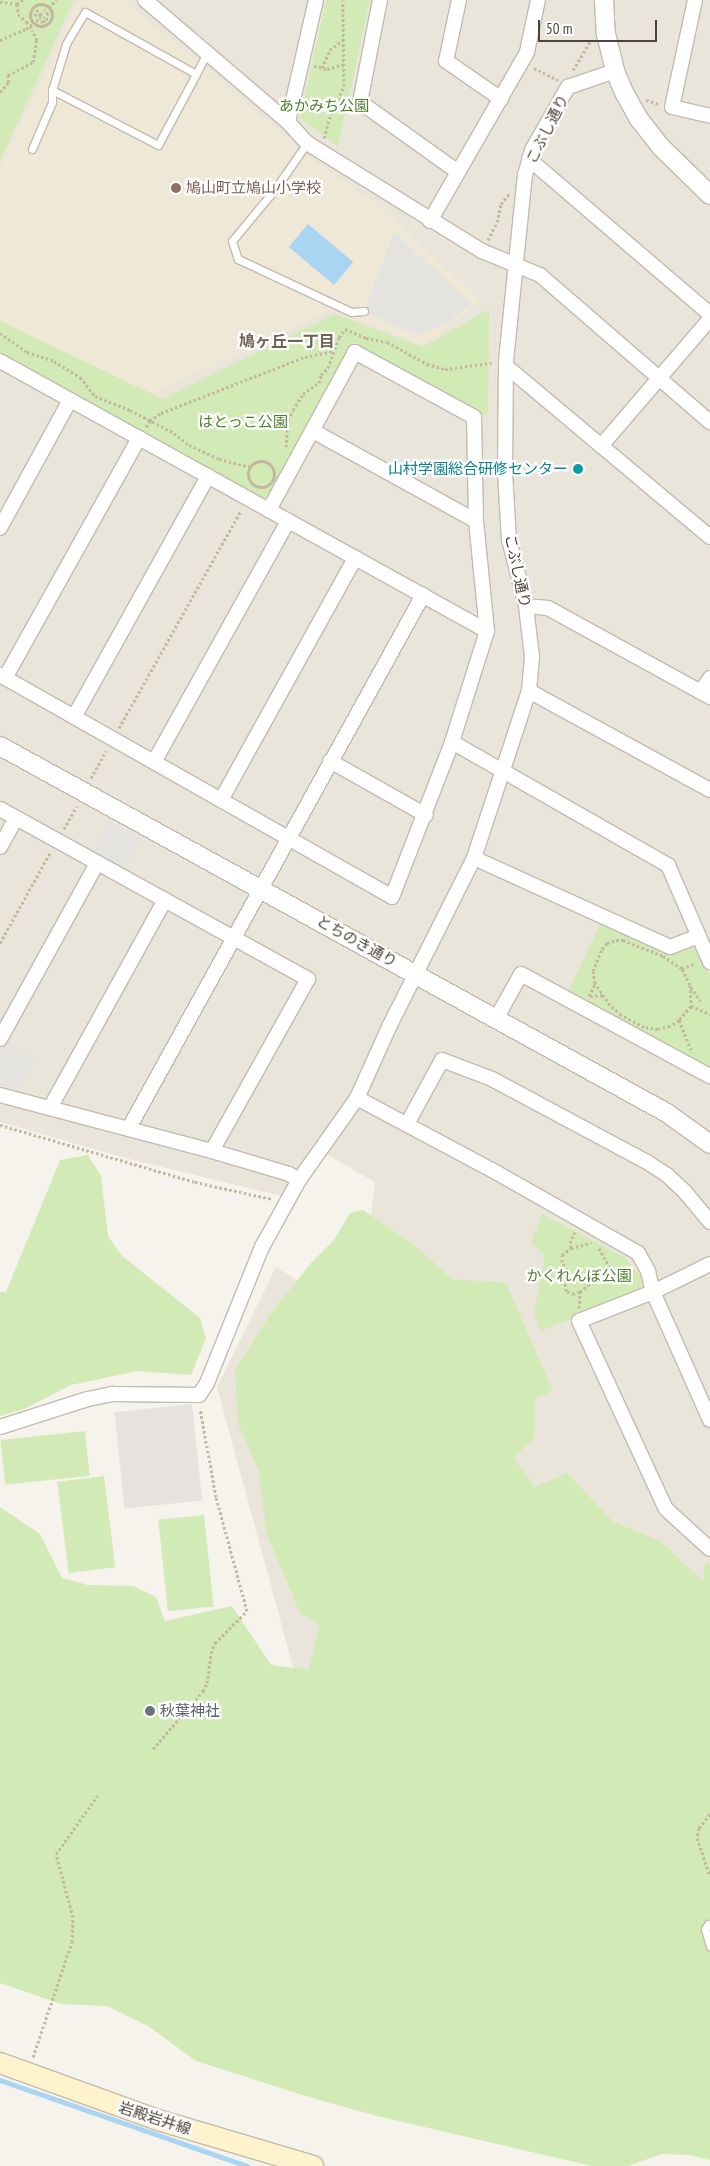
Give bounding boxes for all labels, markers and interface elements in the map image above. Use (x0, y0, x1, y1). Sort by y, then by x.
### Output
scale bar (540, 10, 659, 42)
text: 50 m (546, 19, 572, 38)
street label: こぶし通り (522, 92, 572, 166)
park label: あかみち公園 (279, 97, 369, 115)
place label: 鳩山町立鳩山小学校 (186, 179, 321, 197)
marker: 鳩山町立鳩山小学校 (170, 182, 182, 194)
district label: 鳩ヶ丘一丁目 (239, 331, 335, 351)
park label: はとっこ公園 (198, 413, 288, 431)
place label: 山村学園総合研修センター (388, 460, 568, 478)
marker: 山村学園総合研修センター (572, 463, 584, 475)
street label: こぶし通り (501, 532, 535, 610)
street label: とちのき通り (313, 911, 401, 971)
park label: かくれんぼ公園 (527, 1267, 631, 1285)
place label: 秋葉神社 (160, 1702, 220, 1720)
marker: 秋葉神社 (144, 1705, 156, 1717)
street label: 岩殿岩井線 (117, 2098, 193, 2138)

